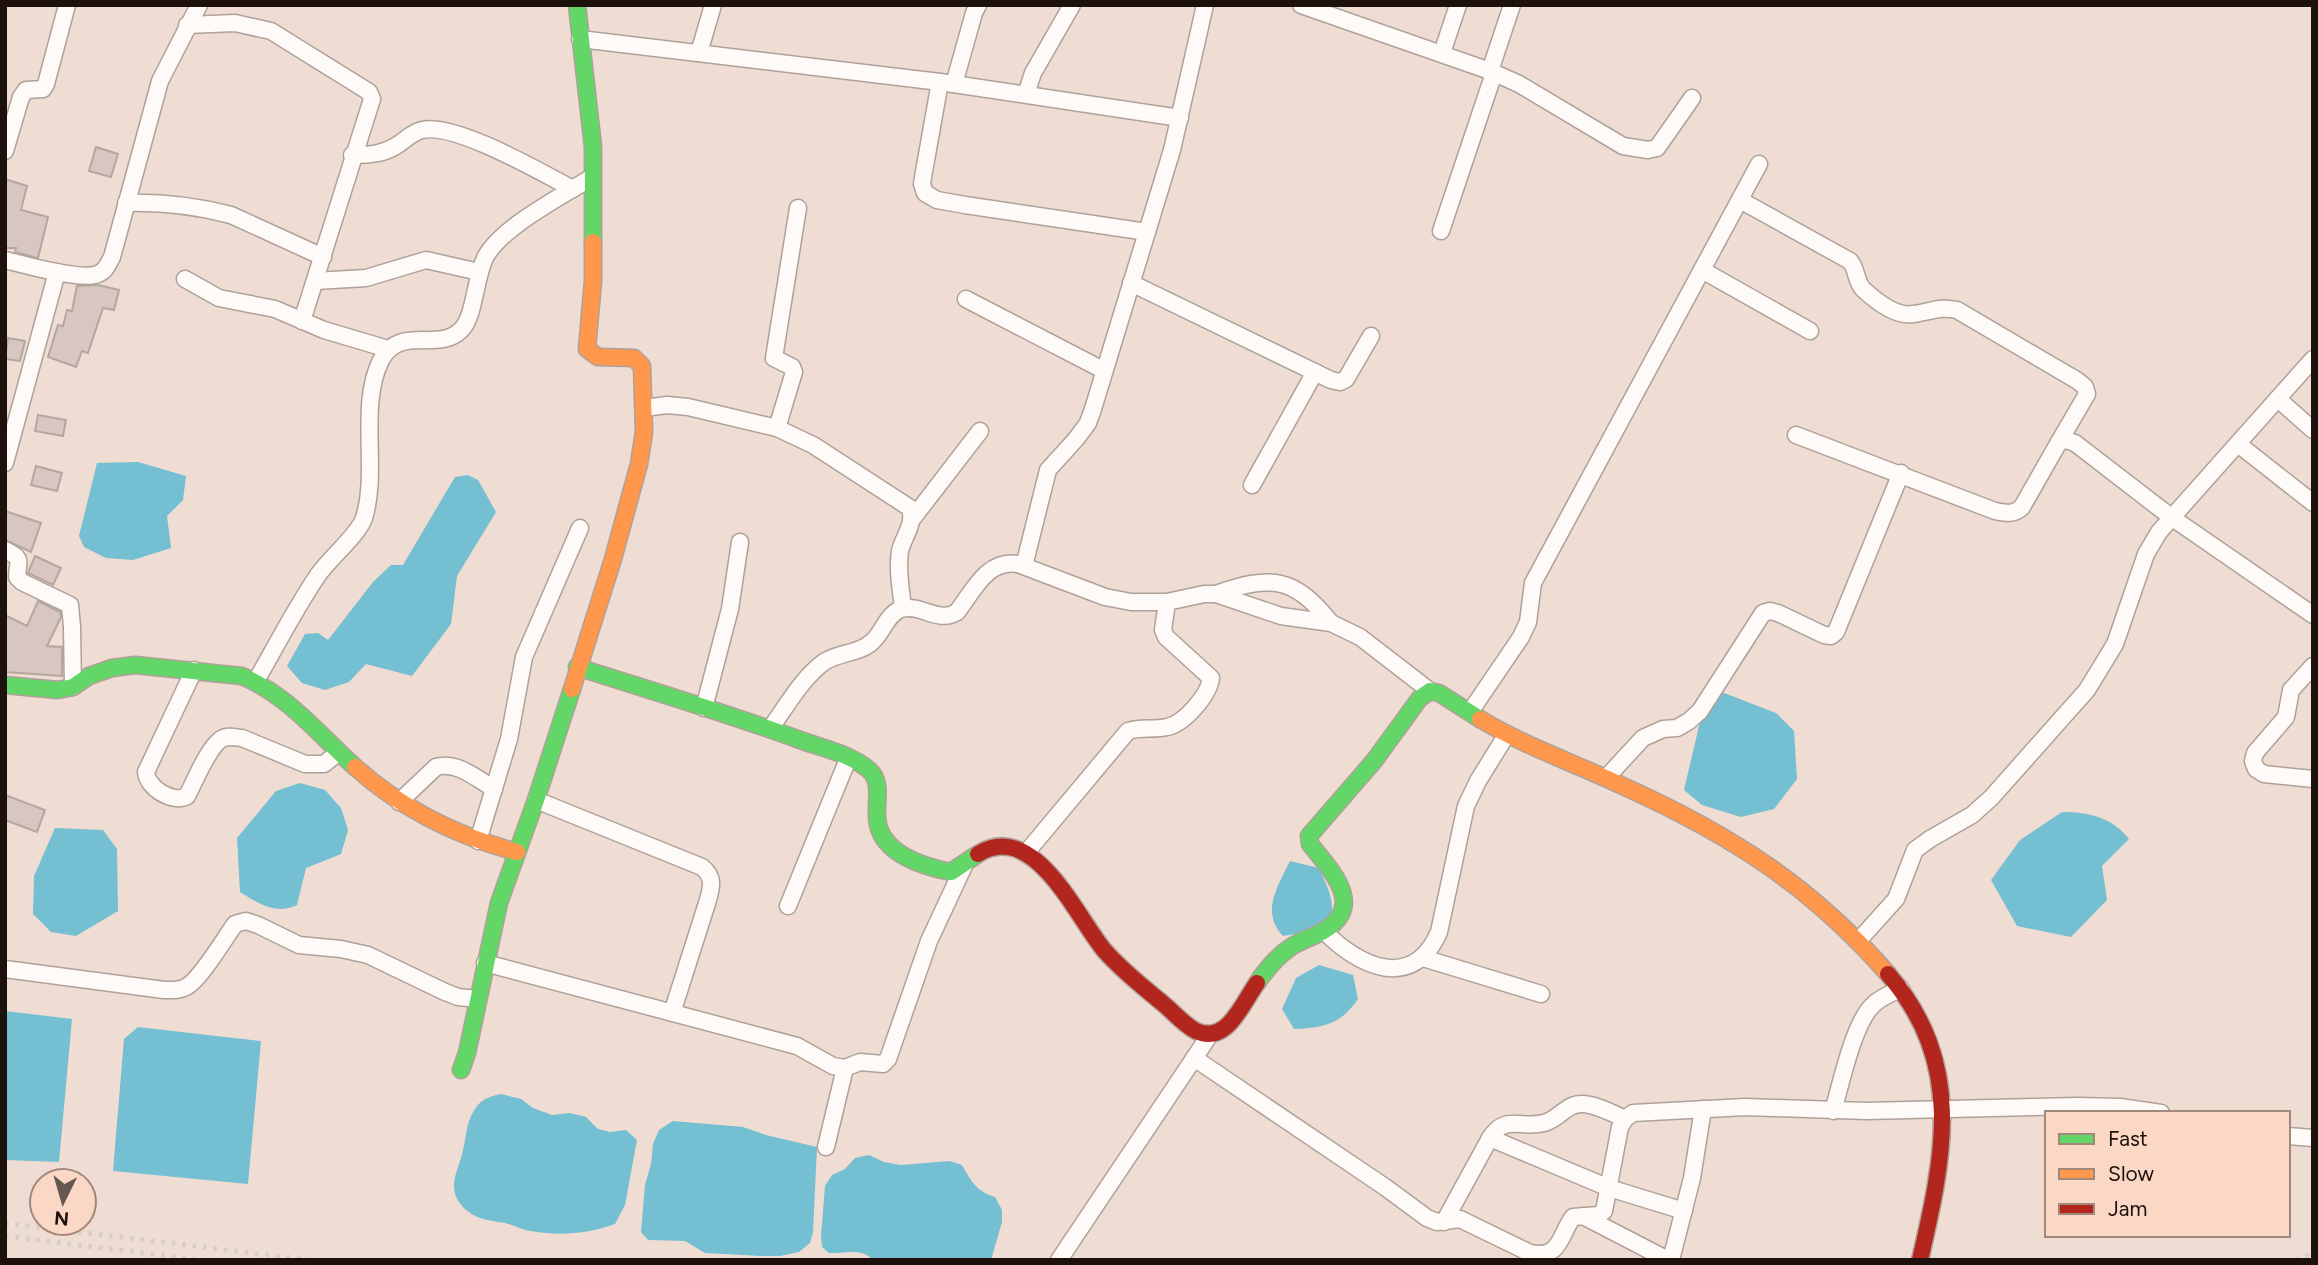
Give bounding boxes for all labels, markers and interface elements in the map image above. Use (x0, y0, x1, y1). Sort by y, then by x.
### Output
legend (2045, 1111, 2290, 1237)
text: Fast (2108, 1126, 2148, 1151)
text: Slow (2108, 1161, 2154, 1186)
north arrow (28, 1167, 98, 1237)
text: Jam (2108, 1196, 2147, 1221)
text: N (53, 1206, 70, 1231)

